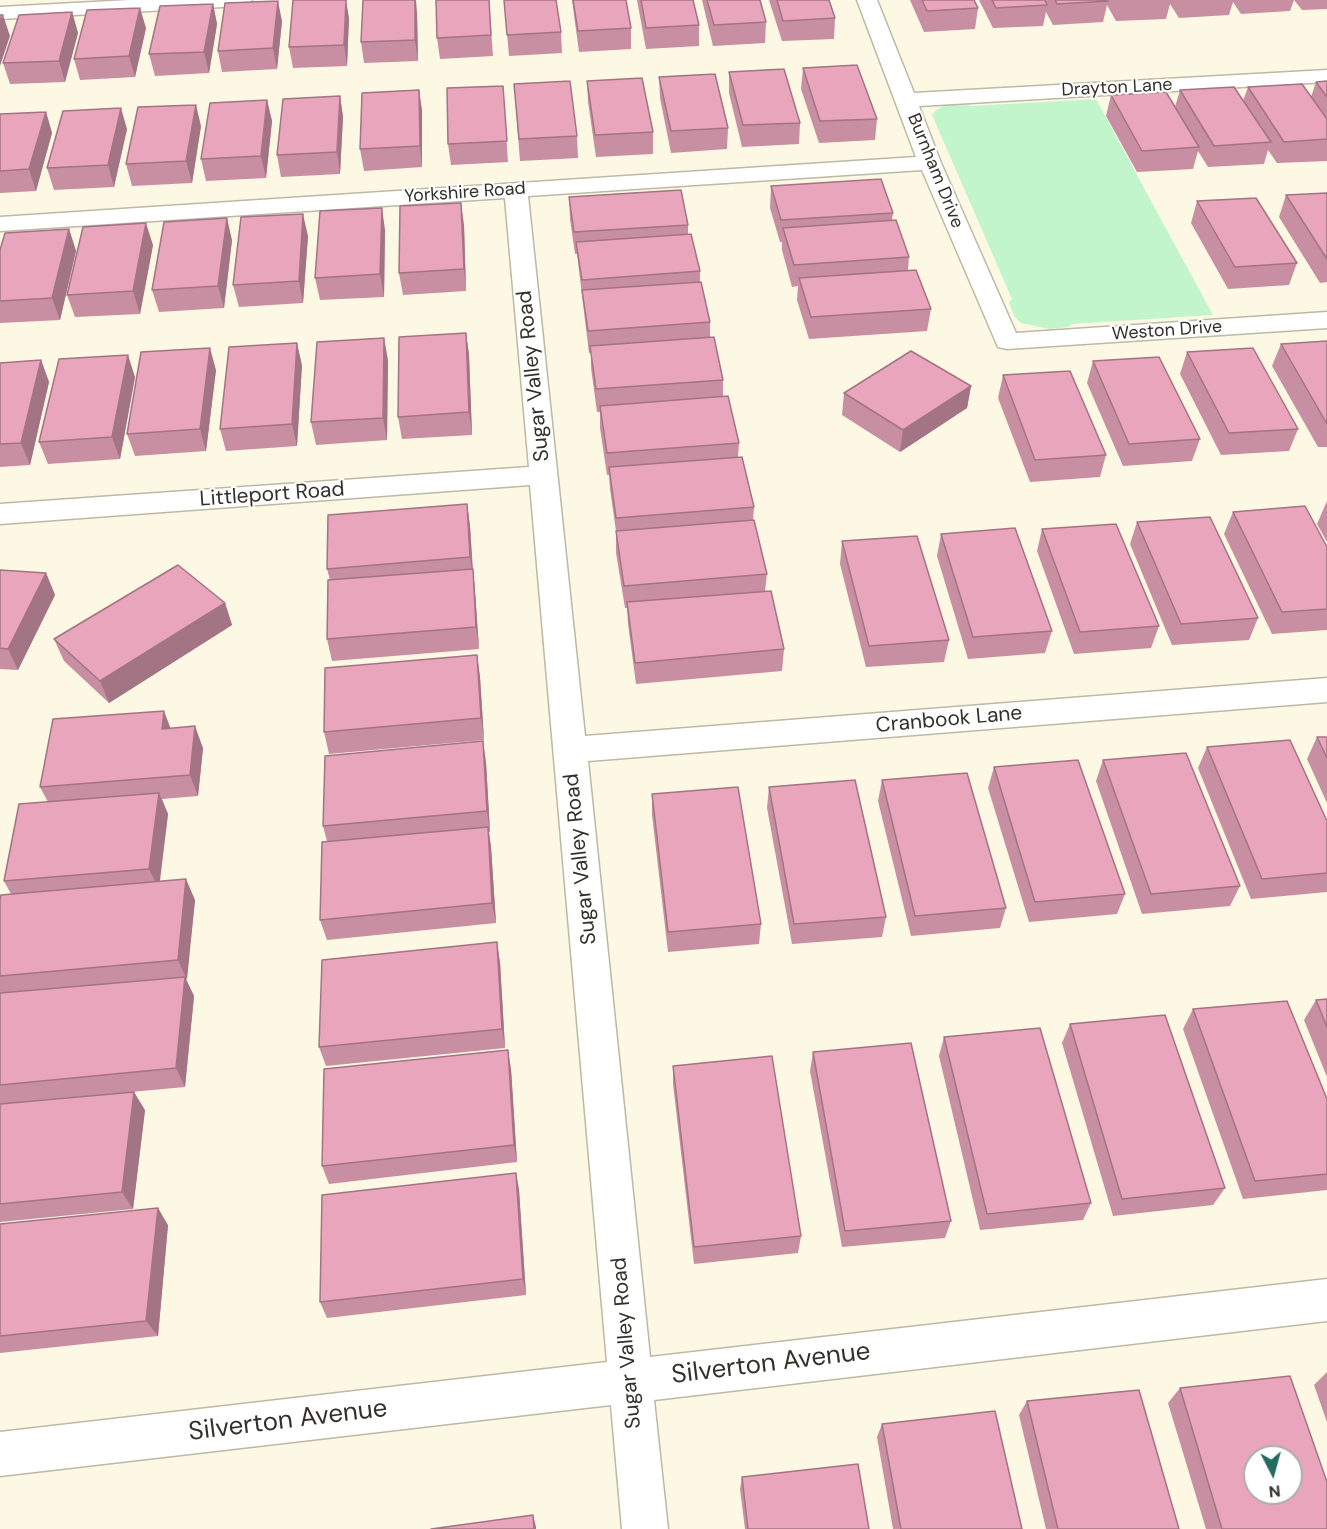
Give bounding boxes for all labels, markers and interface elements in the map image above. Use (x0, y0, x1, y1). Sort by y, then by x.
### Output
street label: Drayton Lane (1061, 74, 1173, 102)
street label: Burnham Drive (902, 111, 968, 231)
street label: Yorkshire Road (404, 178, 526, 208)
street label: Sugar Valley Road (512, 289, 556, 463)
street label: Weston Drive (1111, 316, 1223, 346)
street label: Littleport Road (199, 477, 345, 513)
street label: Cranbook Lane (875, 701, 1023, 739)
street label: Sugar Valley Road (559, 772, 603, 946)
street label: Sugar Valley Road (607, 1256, 647, 1430)
street label: Silverton Avenue (670, 1336, 872, 1392)
street label: Silverton Avenue (187, 1393, 389, 1449)
north arrow (1243, 1445, 1303, 1505)
text: N (1268, 1480, 1282, 1502)

